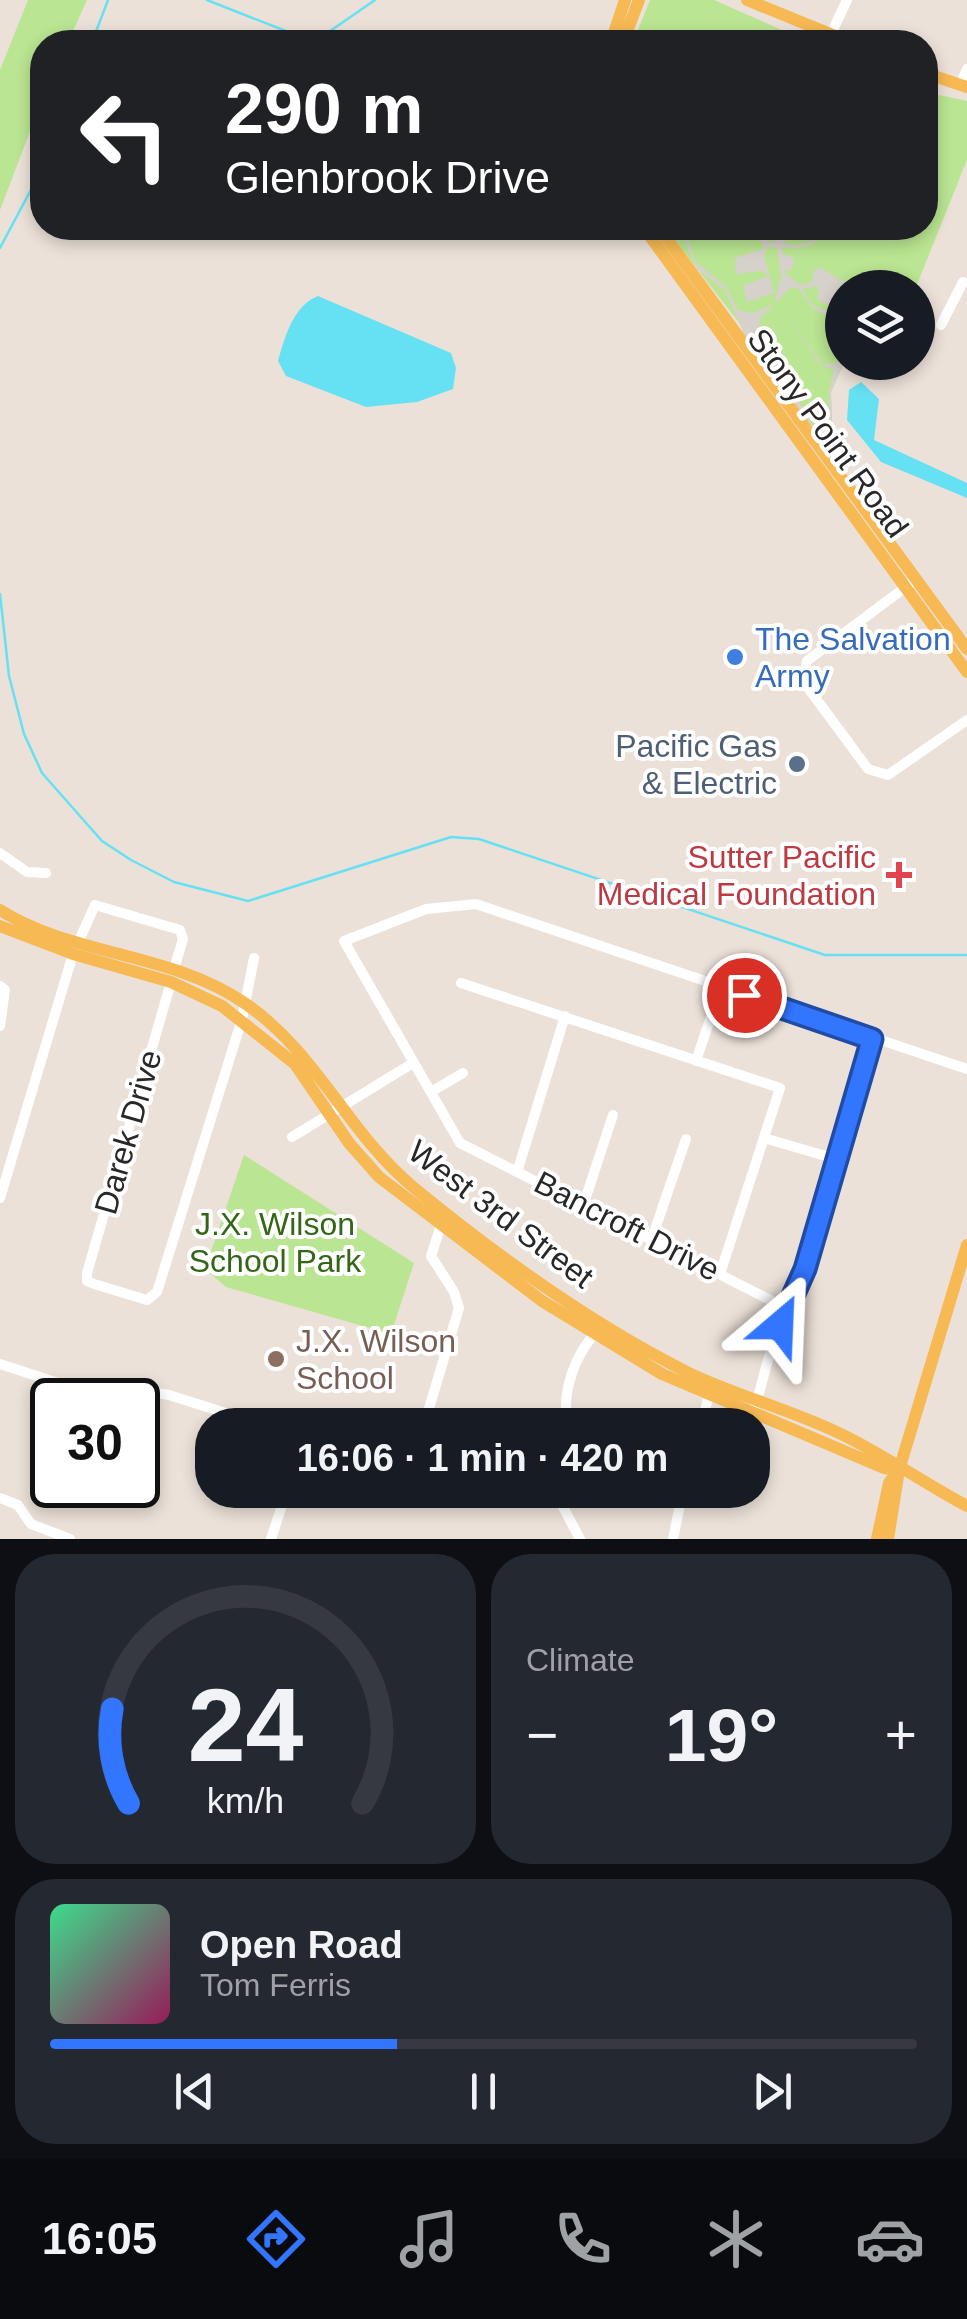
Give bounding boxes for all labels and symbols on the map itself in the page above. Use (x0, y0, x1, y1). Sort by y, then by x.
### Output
street label: Stony Point Road (740, 322, 916, 544)
place label: The Salvation Army (755, 621, 951, 694)
marker: The Salvation Army (724, 646, 746, 668)
place label: Pacific Gas & Electric (615, 728, 777, 801)
marker: Pacific Gas & Electric (786, 753, 808, 775)
place label: Sutter Pacific Medical Foundation (597, 839, 876, 912)
marker: Sutter Pacific Medical Foundation (886, 862, 912, 888)
pin (702, 953, 787, 1038)
street label: Darek Drive (87, 1046, 169, 1218)
street label: West 3rd Street (402, 1133, 600, 1295)
street label: Bancroft Drive (529, 1164, 725, 1288)
park label: J.X. Wilson School Park (189, 1206, 362, 1279)
position arrow (728, 1273, 832, 1377)
place label: J.X. Wilson School (296, 1323, 456, 1396)
marker: J.X. Wilson School (265, 1348, 287, 1370)
speed limit sign: 30 (30, 1378, 160, 1508)

